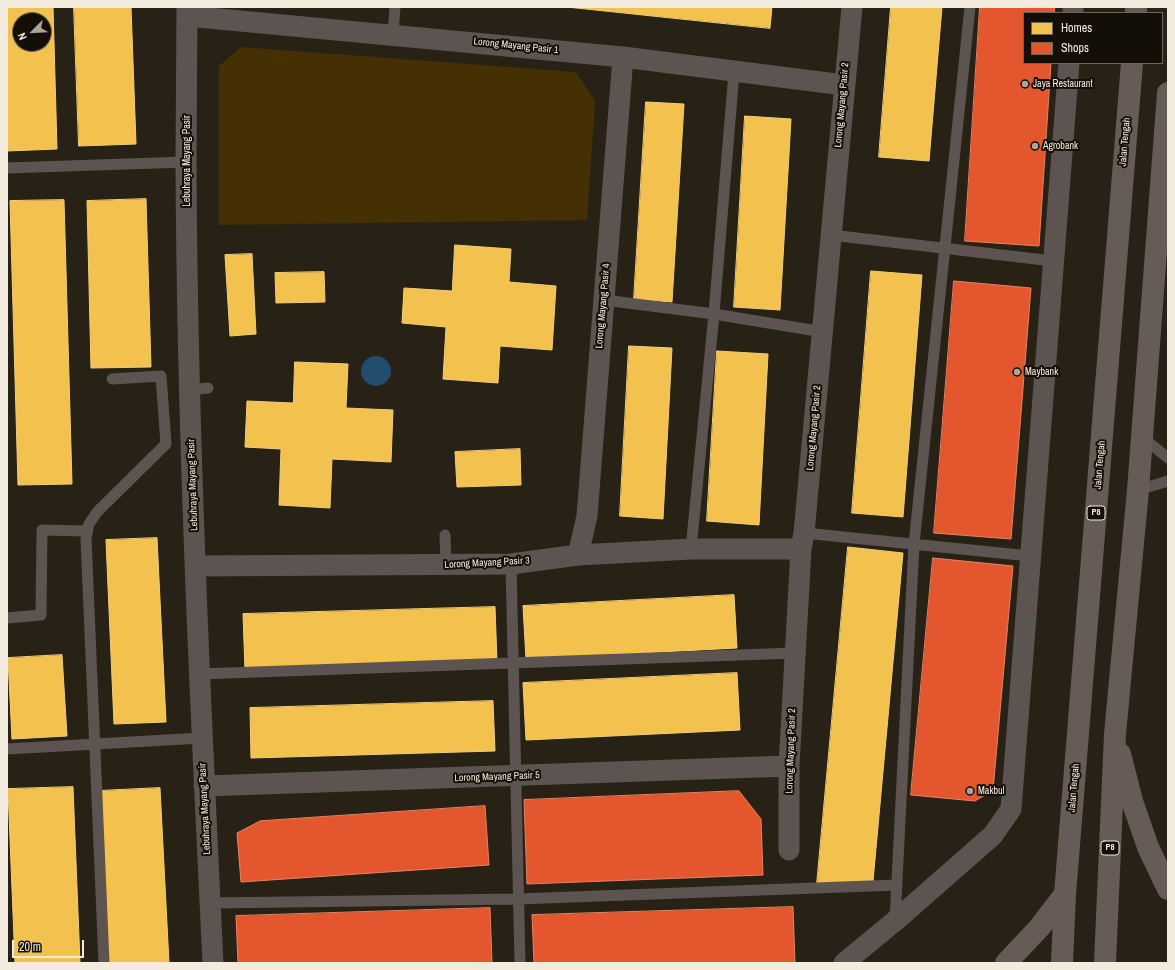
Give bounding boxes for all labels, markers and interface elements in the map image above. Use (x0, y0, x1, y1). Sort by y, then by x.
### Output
north arrow (12, 12, 52, 52)
legend (1023, 12, 1163, 64)
text: Homes (1061, 20, 1092, 36)
text: N (14, 31, 30, 42)
street label: Lorong Mayang Pasir 1 (473, 36, 559, 56)
text: Shops (1061, 40, 1089, 56)
street label: Lorong Mayang Pasir 2 (832, 62, 852, 148)
place label: Jaya Restaurant (1033, 78, 1093, 90)
marker: Jaya Restaurant (1020, 79, 1030, 89)
street label: Lebuhraya Mayang Pasir (181, 115, 193, 207)
street label: Jalan Tengah (1117, 117, 1133, 167)
place label: Agrobank (1043, 140, 1078, 152)
marker: Agrobank (1030, 141, 1040, 151)
street label: Lorong Mayang Pasir 4 (593, 263, 613, 349)
place label: Maybank (1025, 366, 1058, 378)
marker: Maybank (1012, 367, 1022, 377)
street label: Lorong Mayang Pasir 2 (804, 385, 824, 471)
street label: Lebuhraya Mayang Pasir (185, 439, 201, 531)
street label: Jalan Tengah (1092, 440, 1108, 490)
road number: P8 (1087, 506, 1105, 520)
street label: Lorong Mayang Pasir 3 (444, 555, 530, 571)
street label: Lorong Mayang Pasir 2 (784, 708, 798, 794)
street label: Lebuhraya Mayang Pasir (197, 763, 213, 855)
street label: Jalan Tengah (1066, 763, 1082, 813)
street label: Lorong Mayang Pasir 5 (454, 770, 540, 784)
place label: Makbul (978, 785, 1004, 797)
marker: Makbul (965, 786, 975, 796)
road number: P8 (1101, 841, 1119, 855)
scale bar (14, 932, 86, 958)
text: 20 m (19, 939, 41, 955)

